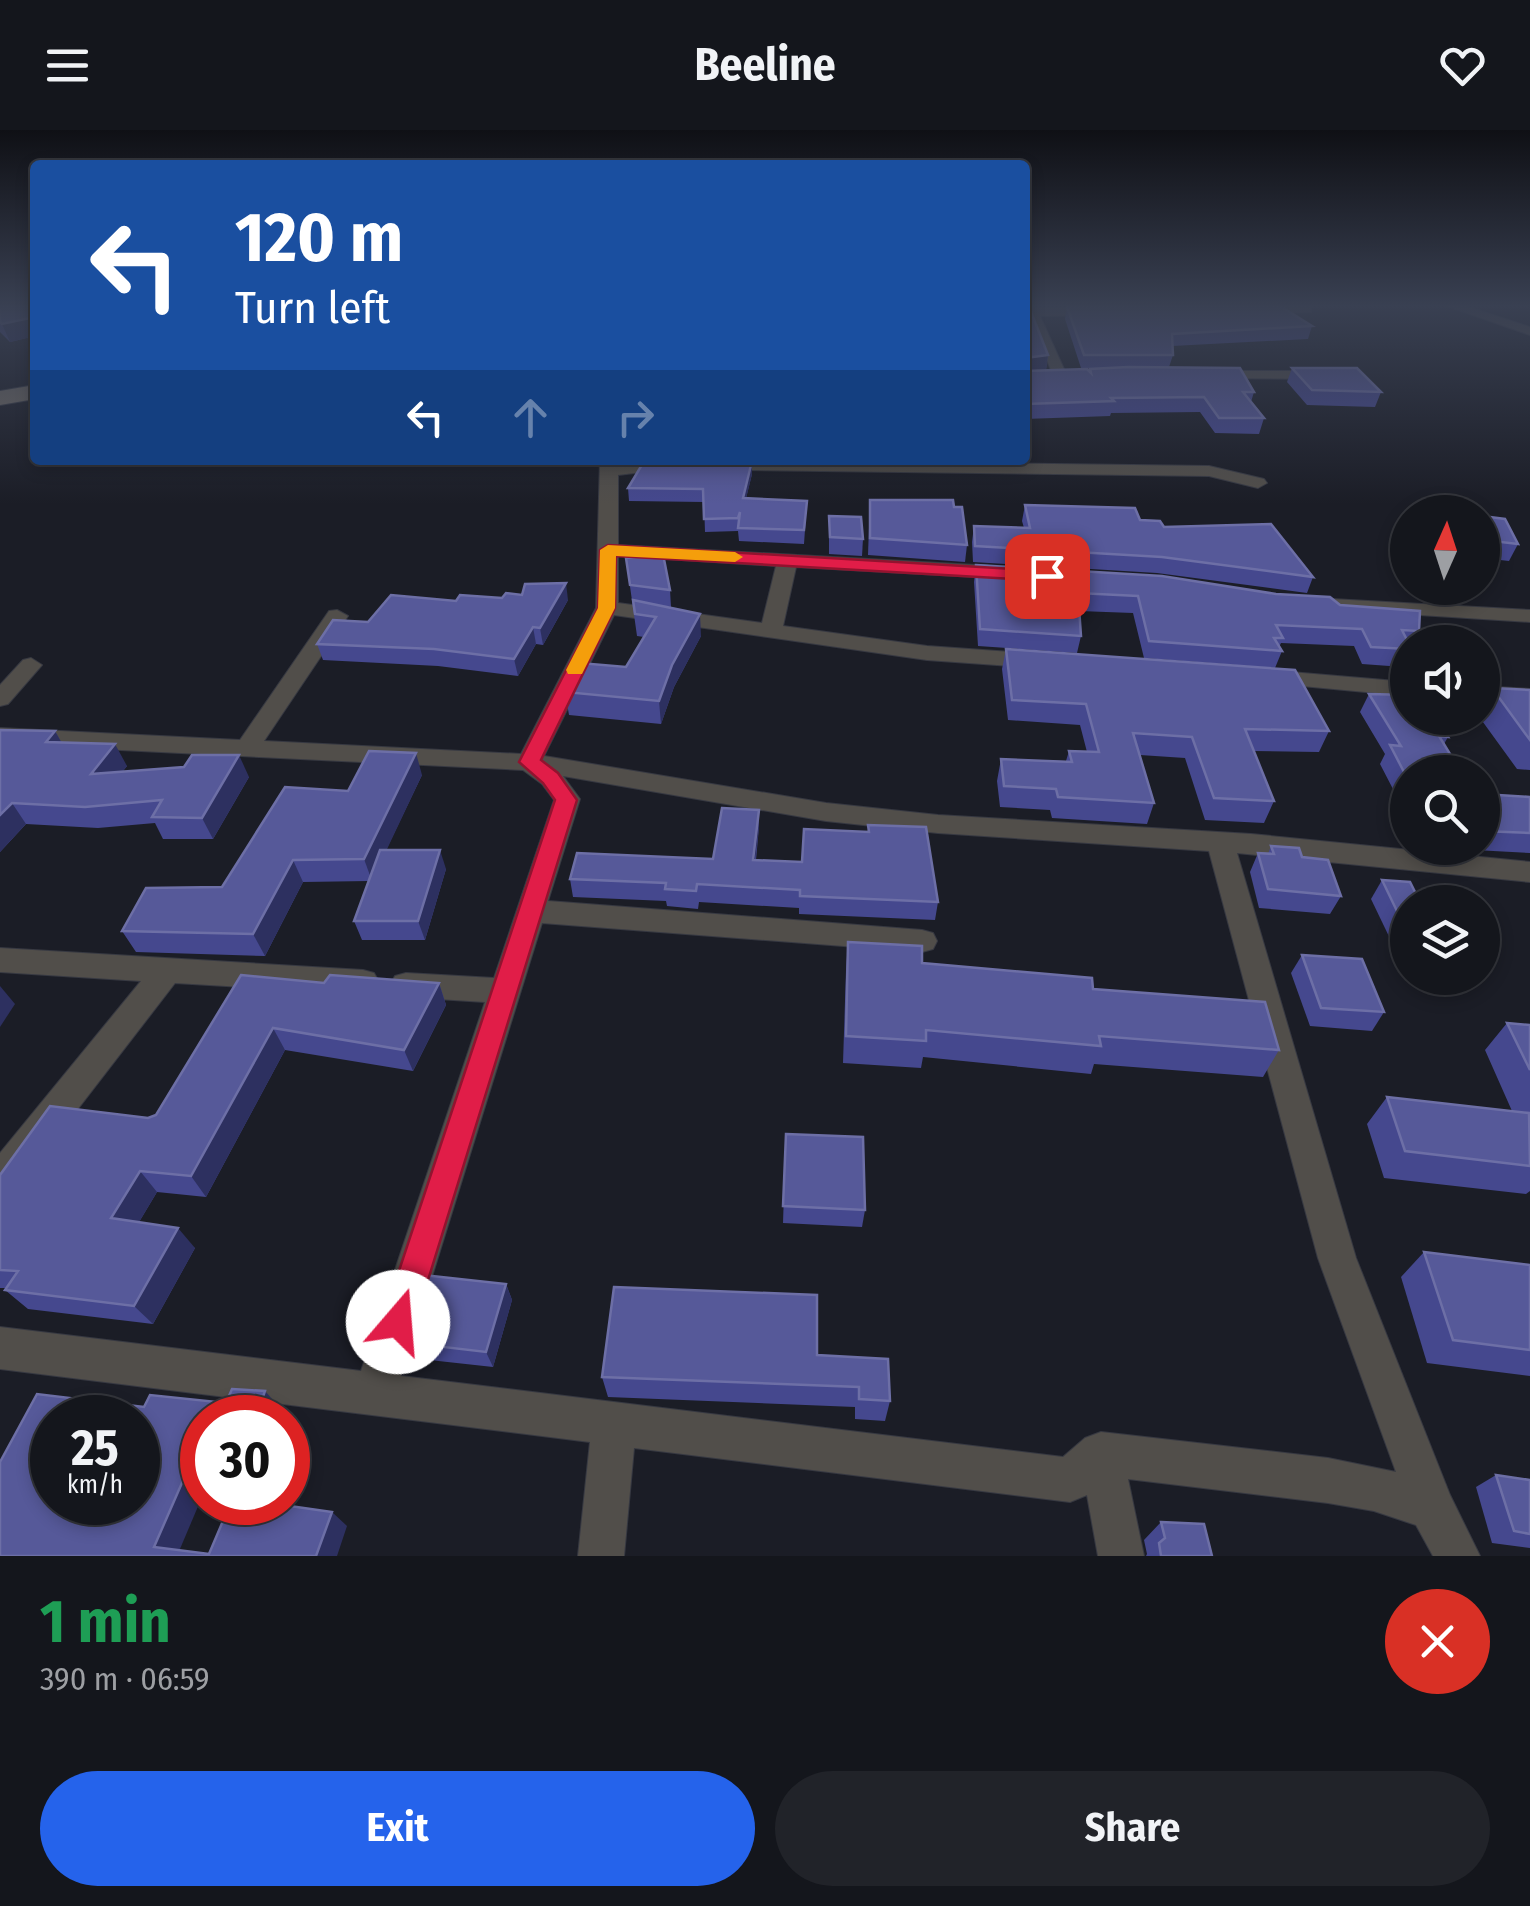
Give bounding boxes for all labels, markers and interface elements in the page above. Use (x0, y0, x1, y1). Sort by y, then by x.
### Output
icon: menu (40, 38, 95, 93)
text: Beeline (694, 38, 836, 92)
icon: heart (1435, 38, 1490, 93)
text: 120 m (235, 196, 403, 280)
icon: left (70, 200, 200, 330)
text: Turn left (235, 281, 390, 335)
icon: left (398, 390, 453, 445)
icon: ahead (503, 390, 558, 445)
icon: right (608, 390, 663, 445)
north arrow (1390, 495, 1500, 605)
map controls (1390, 495, 1500, 995)
pin (1005, 534, 1090, 619)
icon: arrive (1020, 549, 1075, 604)
button: sound (1390, 625, 1500, 735)
button: search (1390, 755, 1500, 865)
button: layers (1390, 885, 1500, 995)
position arrow (346, 1270, 450, 1374)
speed limit sign: 30 (180, 1395, 310, 1525)
text: 25 (71, 1418, 119, 1478)
text: km/h (67, 1470, 123, 1500)
text: 1 min (40, 1586, 171, 1658)
button: close (1385, 1589, 1490, 1694)
text: 390 m · 06:59 (40, 1660, 209, 1698)
button: Exit (40, 1771, 755, 1886)
button: Share (775, 1771, 1490, 1886)

